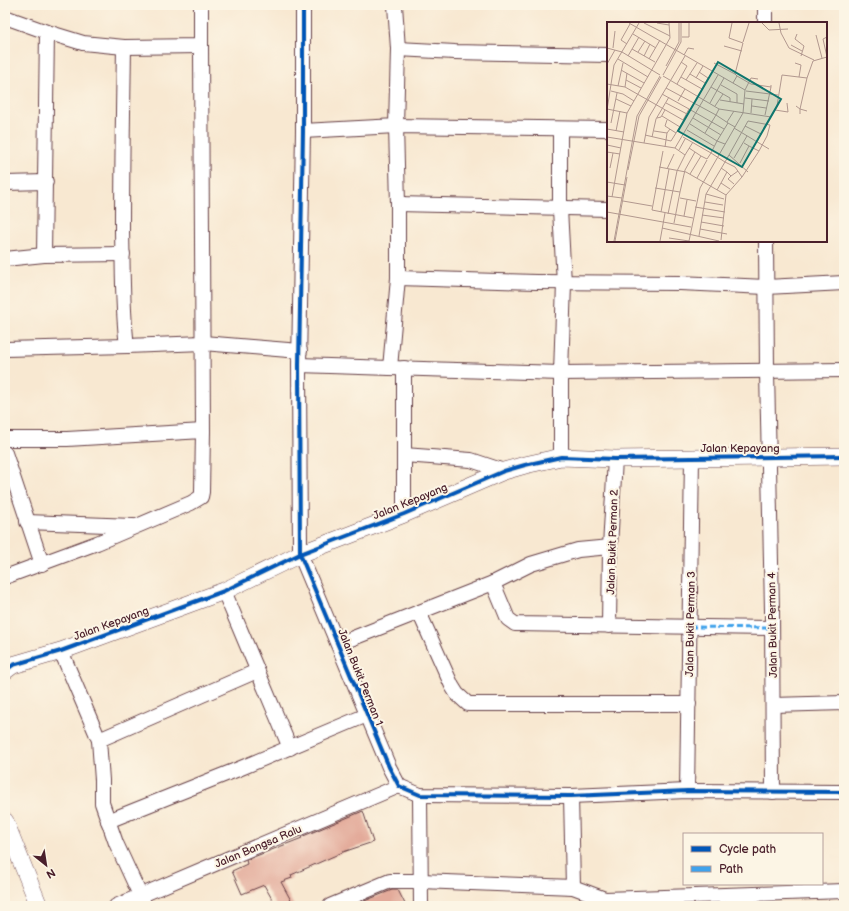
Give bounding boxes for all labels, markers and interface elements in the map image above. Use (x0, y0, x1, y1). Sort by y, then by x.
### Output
inset map (607, 22, 827, 242)
street label: Jalan Kepayang (700, 442, 780, 455)
street label: Jalan Kepayang (371, 481, 449, 522)
street label: Jalan Bukit Perman 2 (604, 489, 621, 595)
street label: Jalan Bukit Perman 3 (683, 571, 698, 677)
street label: Jalan Bukit Perman 4 (765, 572, 780, 678)
street label: Jalan Kepayang (72, 604, 151, 643)
street label: Jalan Bukit Perman 1 (335, 627, 386, 727)
street label: Jalan Bangsa Ralu (213, 822, 304, 871)
legend (683, 833, 823, 885)
text: Cycle path (719, 842, 776, 857)
north arrow (26, 845, 66, 885)
text: Path (719, 862, 744, 877)
text: N (44, 866, 58, 881)

